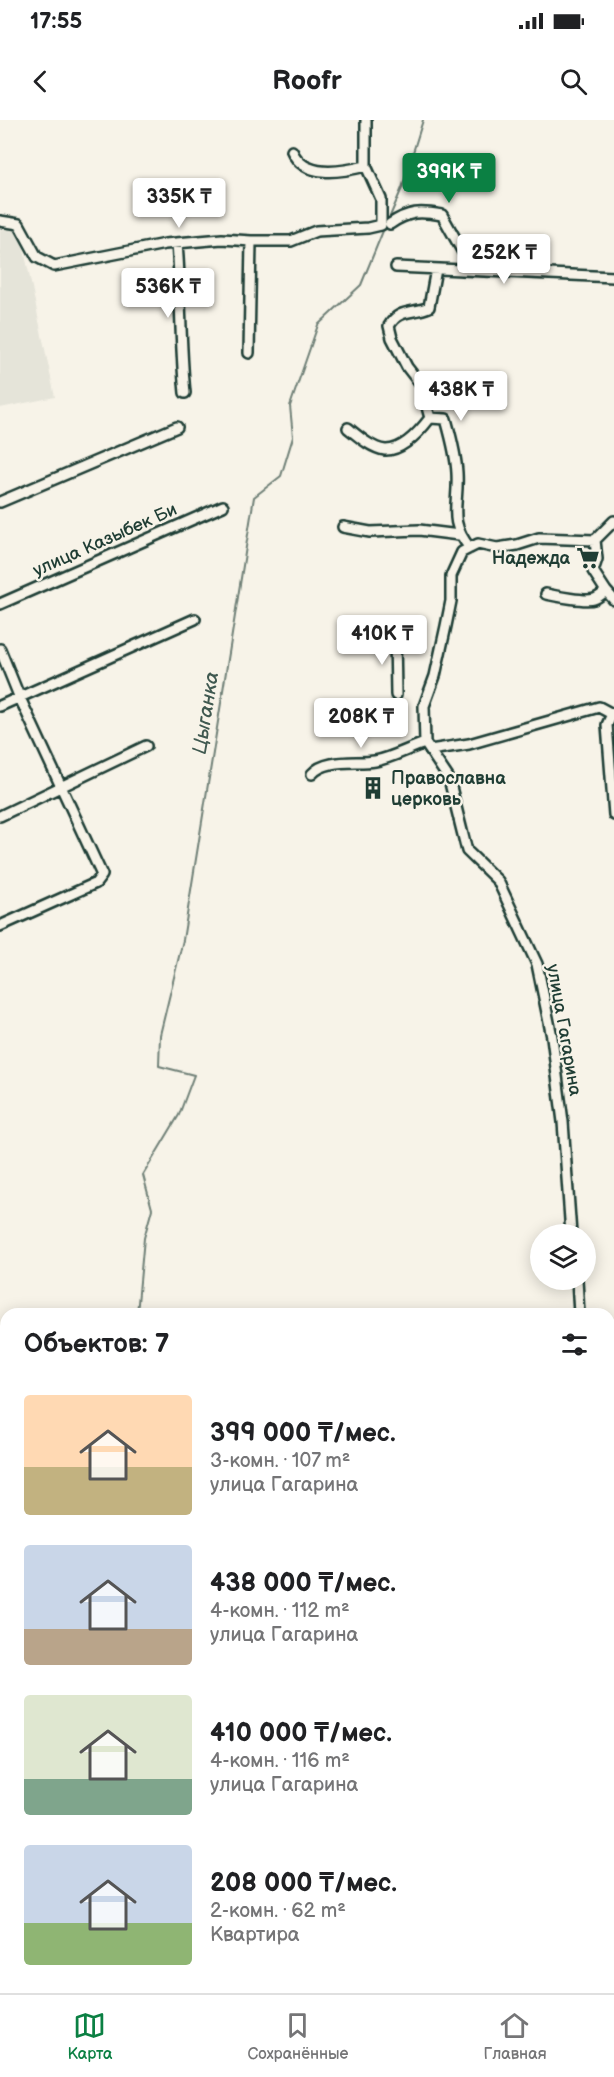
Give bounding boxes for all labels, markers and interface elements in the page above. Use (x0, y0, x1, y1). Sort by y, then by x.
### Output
text: 17:55 (30, 8, 82, 35)
icon: back (24, 65, 57, 98)
text: Roofr (272, 65, 342, 97)
icon: search (557, 65, 590, 98)
pin: 399K ₸ (400, 153, 498, 204)
text: 399K ₸ (416, 160, 482, 184)
pin: 335K ₸ (130, 178, 228, 229)
text: 335K ₸ (147, 185, 211, 209)
pin: 252K ₸ (455, 234, 553, 285)
text: 252K ₸ (471, 241, 537, 265)
pin: 536K ₸ (119, 268, 217, 319)
text: 536K ₸ (135, 275, 201, 299)
pin: 438K ₸ (412, 371, 510, 422)
text: 438K ₸ (428, 378, 494, 402)
street label: улица Казыбек Би (30, 499, 180, 581)
supermarket icon: Надежда (575, 545, 601, 571)
place label: Надежда (492, 548, 571, 569)
pin: 410K ₸ (333, 615, 431, 666)
text: 410K ₸ (351, 622, 413, 646)
water label: Цыганка (188, 670, 224, 756)
pin: 208K ₸ (312, 698, 410, 749)
text: 208K ₸ (328, 705, 394, 729)
place label: Православна церковь (391, 768, 506, 810)
building icon: Православна церковь (360, 775, 386, 801)
street label: улица Гагарина (542, 962, 586, 1098)
map controls (530, 1224, 596, 1290)
button: layers (530, 1224, 596, 1290)
icon: filters (558, 1328, 591, 1361)
text: Объектов: 7 (24, 1329, 169, 1360)
text: 399 000 ₸/мес. (210, 1418, 396, 1449)
icon: home (72, 1419, 144, 1491)
text: 3-комн. · 107 m² (210, 1449, 351, 1473)
text: улица Гагарина (210, 1473, 358, 1497)
text: 438 000 ₸/мес. (210, 1568, 396, 1599)
icon: home (72, 1569, 144, 1641)
text: 4-комн. · 112 m² (210, 1599, 350, 1623)
text: улица Гагарина (210, 1623, 358, 1647)
text: 410 000 ₸/мес. (210, 1718, 392, 1749)
icon: home (72, 1719, 144, 1791)
text: 4-комн. · 116 m² (210, 1749, 350, 1773)
text: улица Гагарина (210, 1773, 358, 1797)
text: 208 000 ₸/мес. (210, 1868, 397, 1899)
icon: home (72, 1869, 144, 1941)
text: 2-комн. · 62 m² (210, 1899, 346, 1923)
text: Квартира (210, 1923, 300, 1947)
tab: Карта (67, 2009, 113, 2064)
tab: Сохранённые (247, 2009, 348, 2064)
tab: Главная (483, 2009, 547, 2064)

